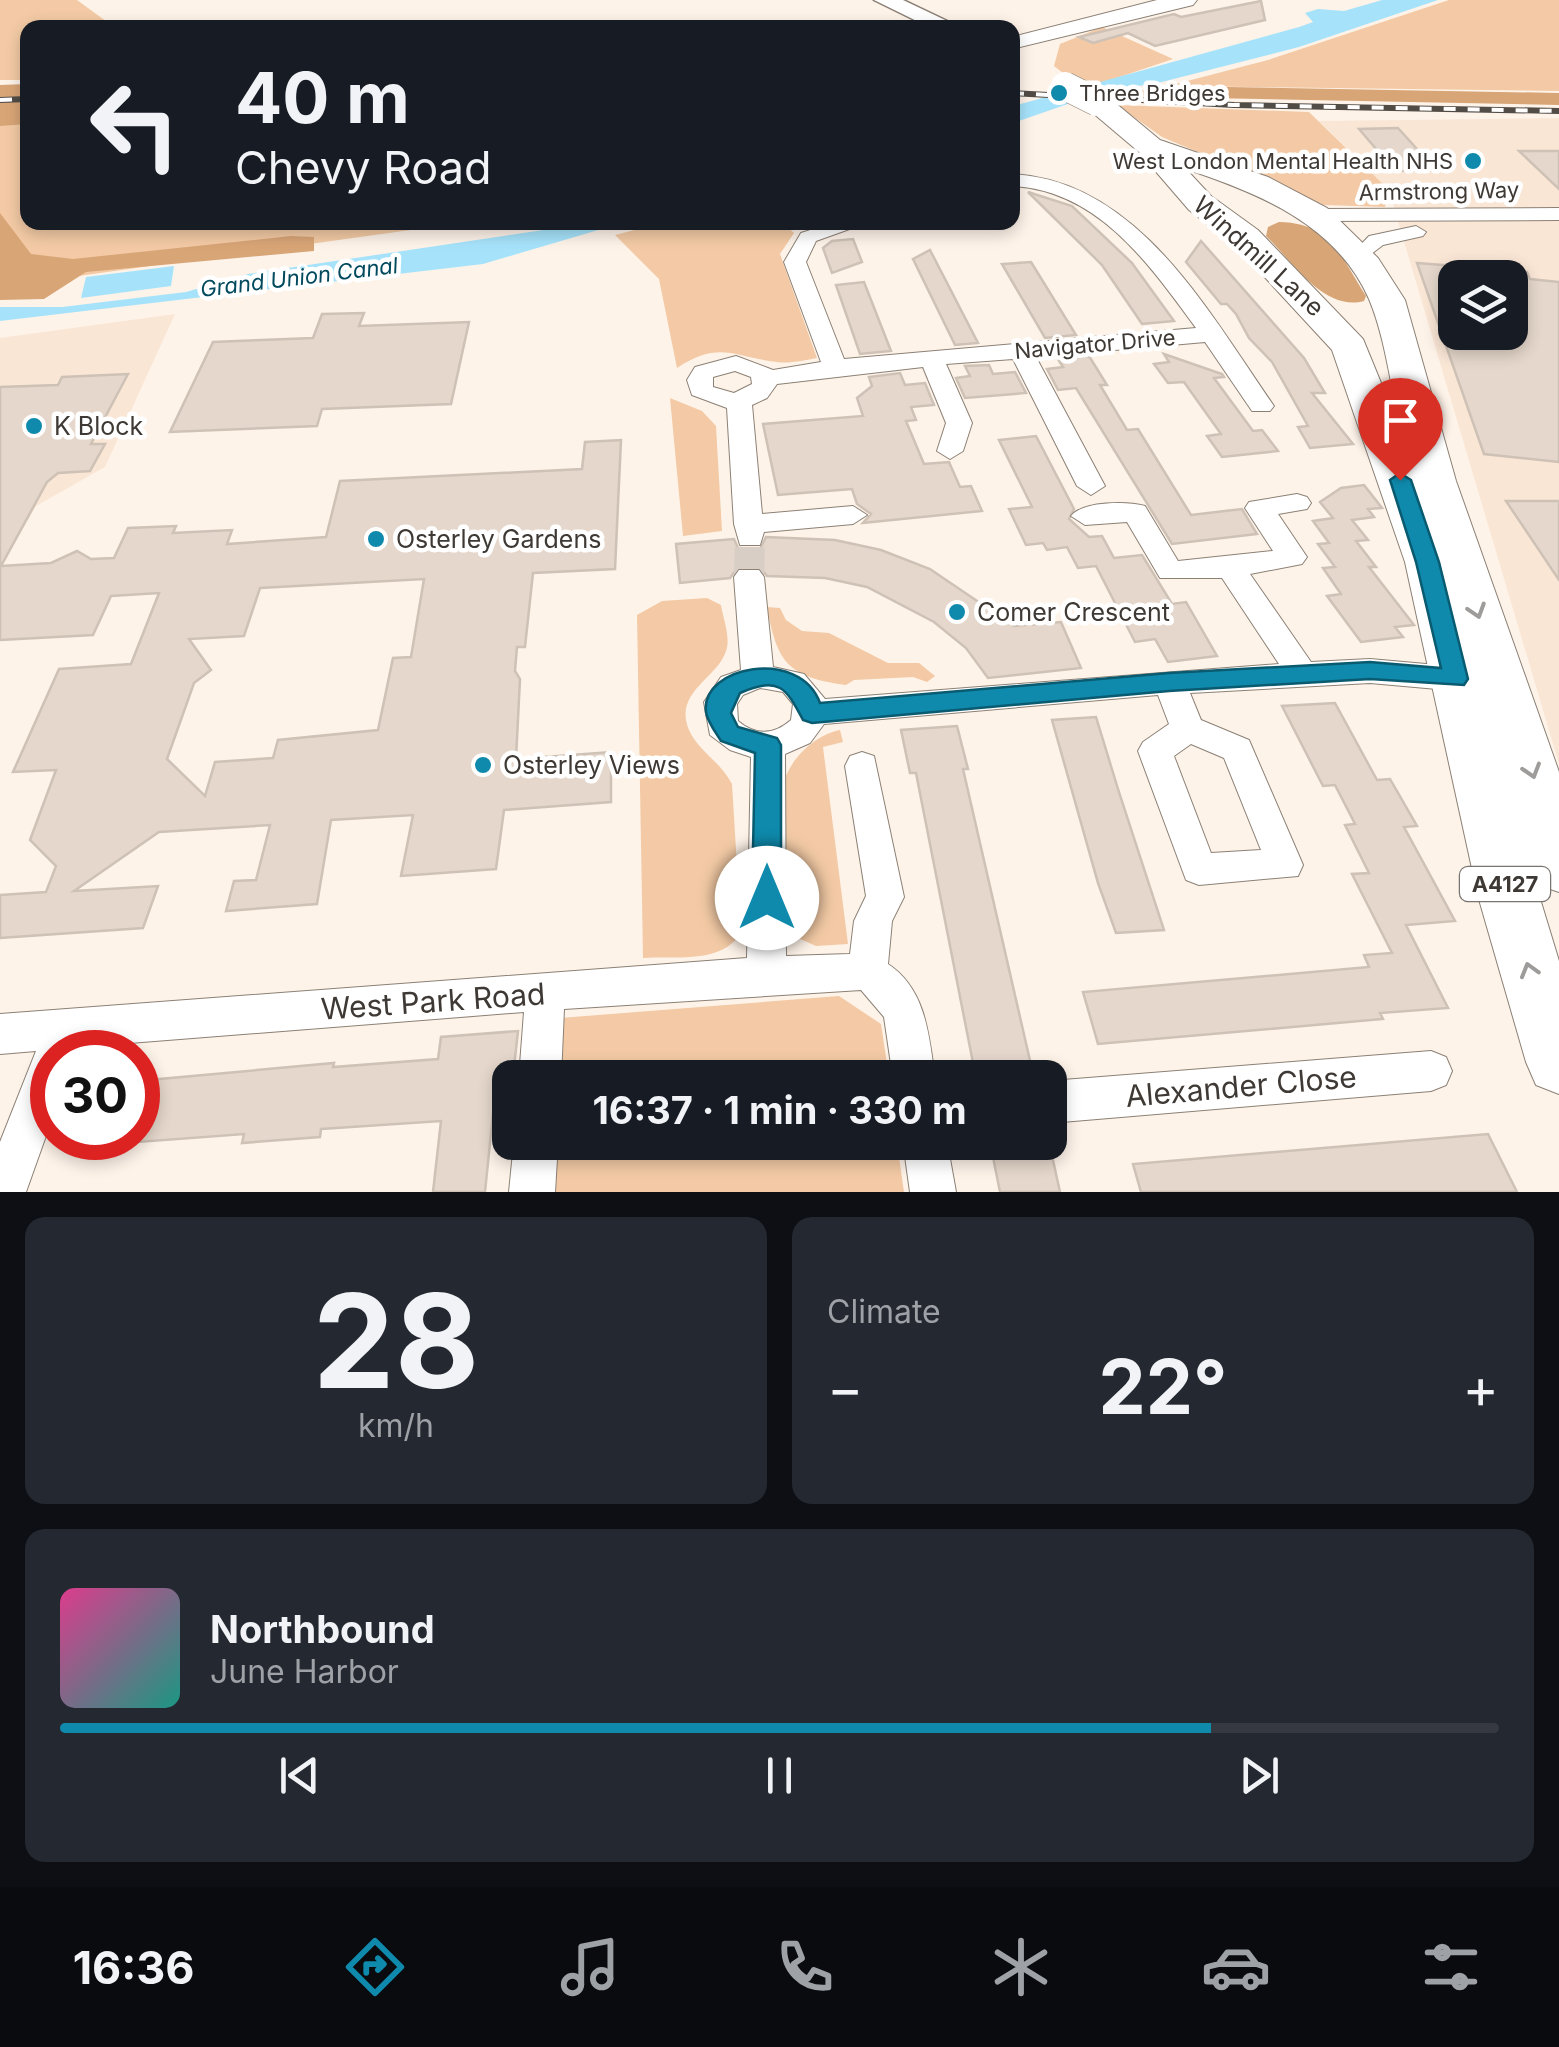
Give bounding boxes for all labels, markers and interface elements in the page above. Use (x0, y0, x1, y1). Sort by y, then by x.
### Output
text: 40 m (235, 55, 410, 140)
icon: left (70, 60, 200, 190)
place label: Three Bridges (1079, 80, 1226, 106)
marker: Three Bridges (1048, 82, 1070, 104)
text: Chevy Road (235, 140, 492, 195)
place label: West London Mental Health NHS (1112, 148, 1453, 174)
marker: West London Mental Health NHS (1462, 150, 1484, 172)
street label: Armstrong Way (1358, 177, 1520, 205)
street label: Windmill Lane (1188, 190, 1330, 322)
water label: Grand Union Canal (199, 252, 400, 302)
map controls (1438, 260, 1528, 350)
button: layers (1438, 260, 1528, 350)
street label: Navigator Drive (1013, 324, 1177, 364)
pin (1358, 378, 1443, 481)
icon: arrive (1373, 393, 1428, 448)
place label: K Block (54, 411, 144, 441)
marker: K Block (23, 415, 45, 437)
place label: Osterley Gardens (396, 524, 601, 554)
marker: Osterley Gardens (365, 528, 387, 550)
place label: Comer Crescent (977, 597, 1170, 627)
marker: Comer Crescent (946, 601, 968, 623)
one-way arrow (1465, 602, 1486, 619)
place label: Osterley Views (503, 750, 680, 780)
marker: Osterley Views (472, 754, 494, 776)
one-way arrow (1520, 762, 1541, 779)
position arrow (715, 846, 819, 950)
road number: A4127 (1460, 867, 1550, 901)
one-way arrow (1519, 962, 1540, 979)
street label: West Park Road (320, 975, 546, 1027)
speed limit sign: 30 (30, 1030, 160, 1160)
street label: Alexander Close (1124, 1058, 1358, 1114)
text: 16:37 · 1 min · 330 m (592, 1087, 967, 1133)
text: 28 (313, 1262, 479, 1419)
text: Climate (827, 1292, 941, 1331)
text: 22° (1099, 1341, 1227, 1432)
text: − (827, 1355, 863, 1421)
text: + (1463, 1355, 1499, 1421)
text: km/h (358, 1406, 434, 1445)
text: Northbound (210, 1606, 435, 1652)
text: June Harbor (210, 1652, 399, 1691)
icon: previous (272, 1748, 327, 1803)
icon: pause (752, 1748, 807, 1803)
icon: next (1232, 1748, 1287, 1803)
icon: directions (340, 1932, 410, 2002)
icon: music (555, 1932, 625, 2002)
icon: phone (770, 1932, 840, 2002)
icon: climate (986, 1932, 1056, 2002)
icon: car (1201, 1932, 1271, 2002)
icon: filters (1416, 1932, 1486, 2002)
text: 16:36 (73, 1940, 195, 1995)

